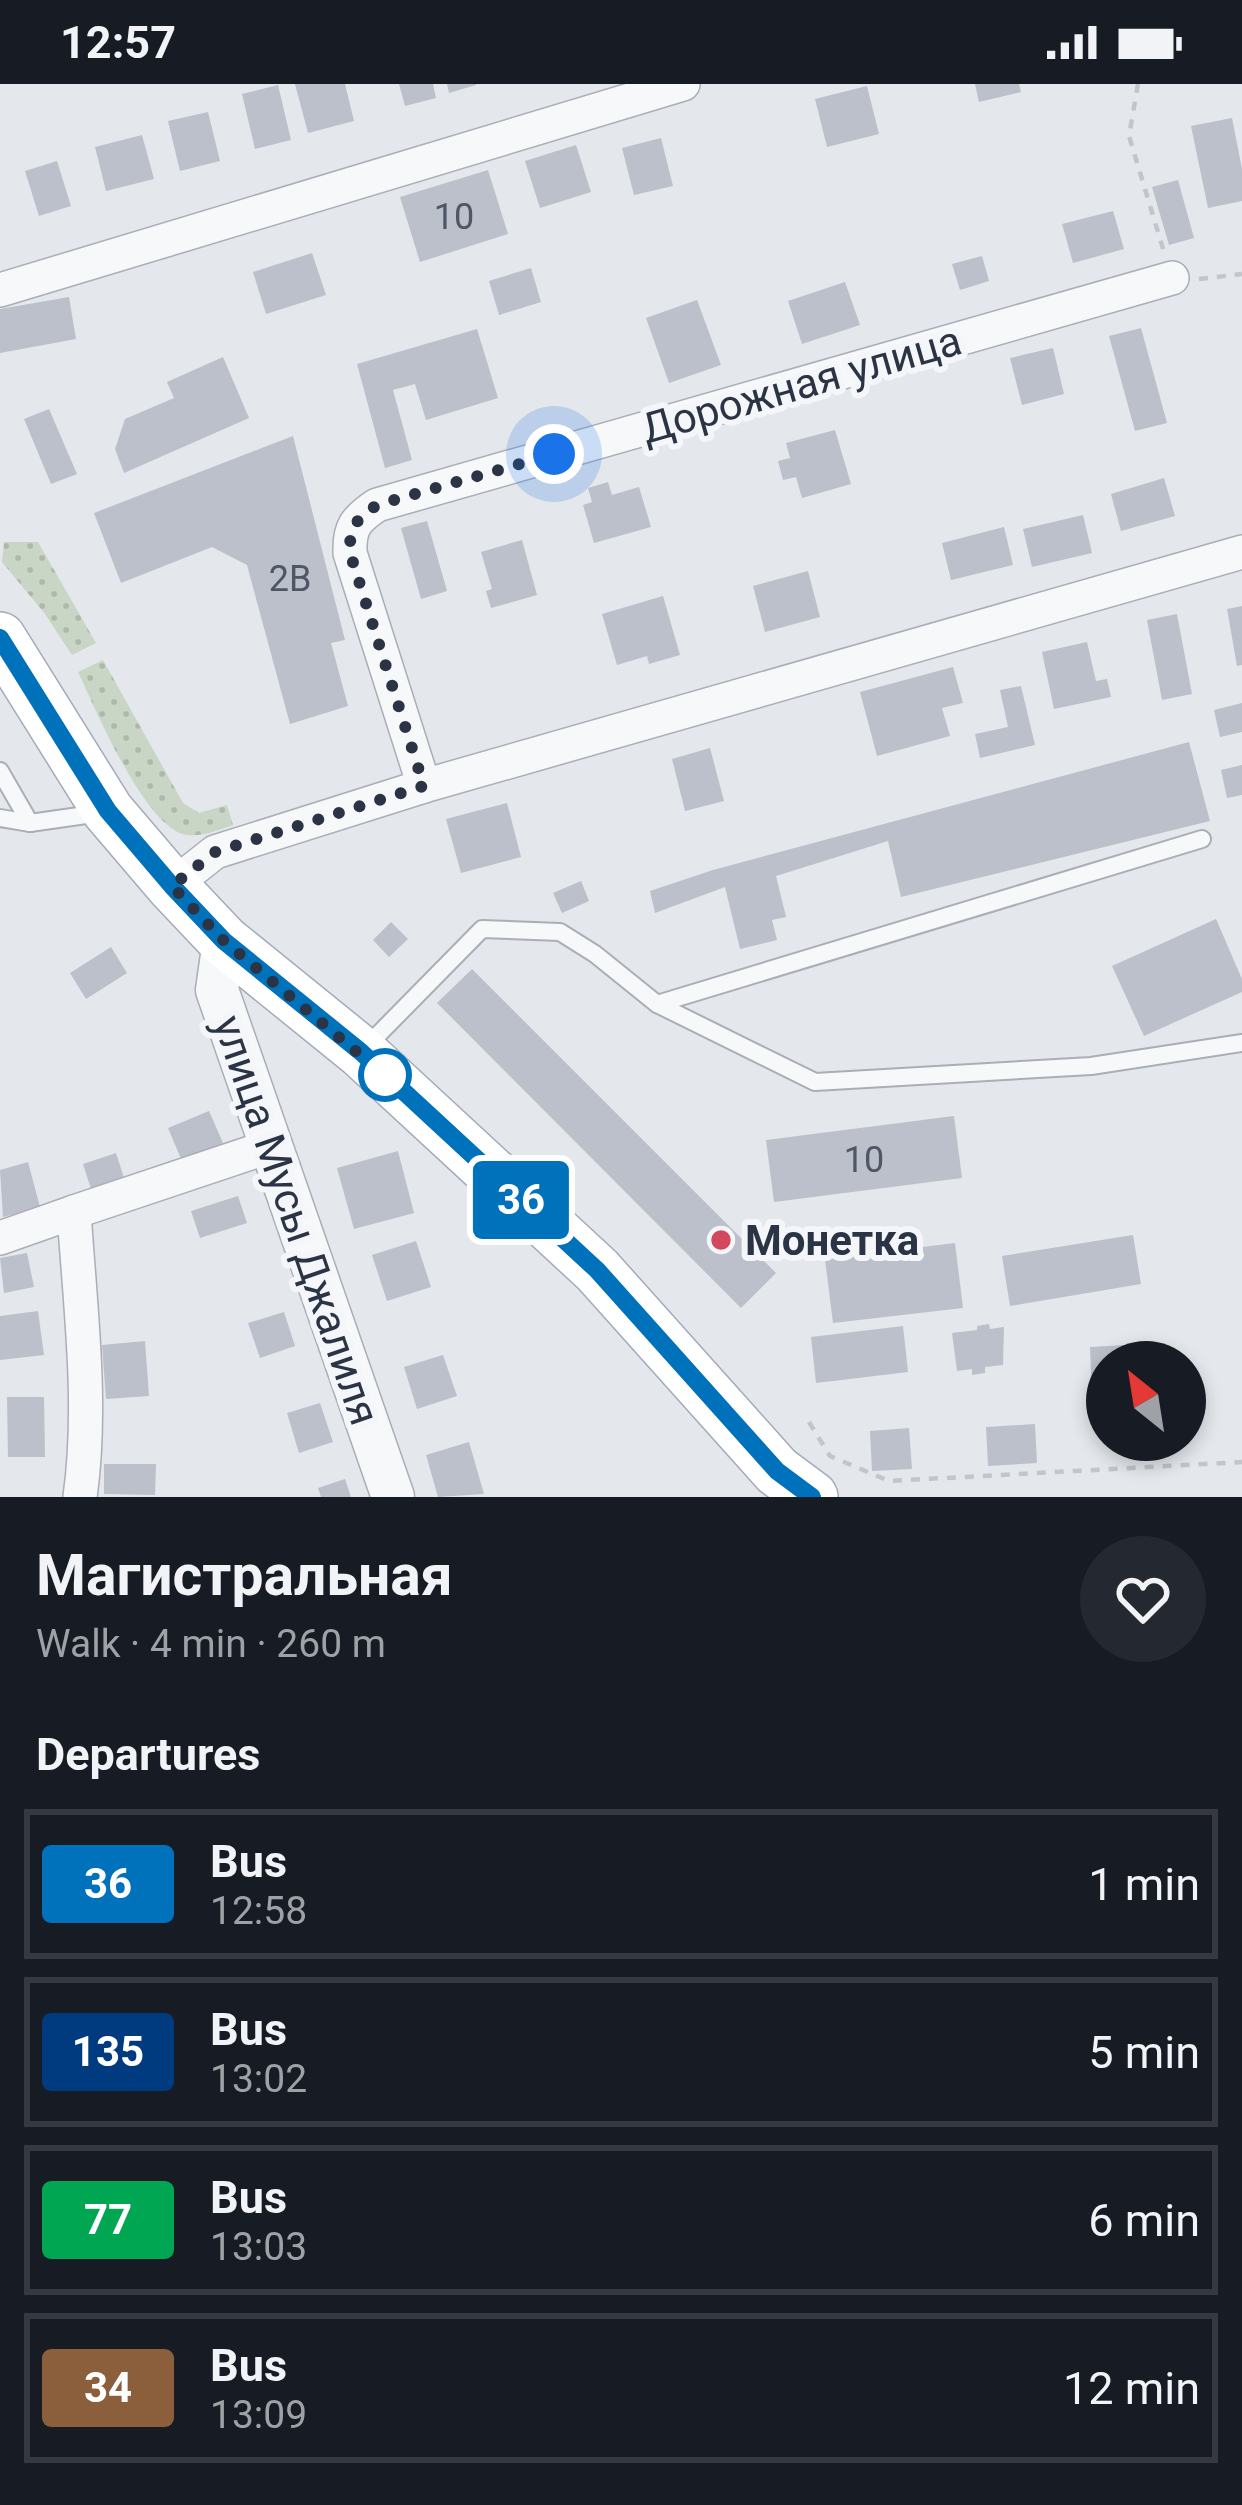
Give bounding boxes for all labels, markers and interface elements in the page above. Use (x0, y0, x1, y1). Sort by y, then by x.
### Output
text: 12:57 (60, 16, 176, 69)
house number: 10 (434, 196, 474, 238)
street label: Дорожная улица (635, 315, 967, 454)
your location (524, 424, 584, 484)
house number: 2В (269, 558, 311, 600)
street label: улица Мусы Джалиля (203, 1009, 390, 1431)
unlabelled marker (360, 1050, 410, 1100)
house number: 10 (844, 1139, 884, 1181)
line badge: 36 (467, 1161, 575, 1239)
text: 36 (497, 1175, 545, 1224)
place label: Монетка (745, 1216, 919, 1265)
marker: Монетка (708, 1227, 734, 1253)
north arrow (1086, 1341, 1206, 1461)
map controls (1086, 1341, 1206, 1461)
button: heart (1080, 1536, 1206, 1662)
text: Магистральная (36, 1542, 453, 1609)
text: Walk · 4 min · 260 m (36, 1621, 386, 1667)
text: Departures (36, 1728, 260, 1781)
text: Bus (210, 1835, 287, 1888)
text: 1 min (1088, 1858, 1200, 1911)
text: 36 (84, 1859, 132, 1908)
text: 12:58 (210, 1888, 307, 1934)
text: Bus (210, 2003, 287, 2056)
text: 5 min (1088, 2026, 1200, 2079)
text: 135 (72, 2027, 144, 2076)
text: 13:02 (210, 2056, 307, 2102)
text: Bus (210, 2171, 287, 2224)
text: 6 min (1088, 2194, 1200, 2247)
text: 77 (84, 2195, 132, 2244)
text: 13:03 (210, 2224, 307, 2270)
text: Bus (210, 2339, 287, 2392)
text: 12 min (1063, 2362, 1200, 2415)
text: 34 (84, 2363, 132, 2412)
text: 13:09 (210, 2392, 307, 2438)

